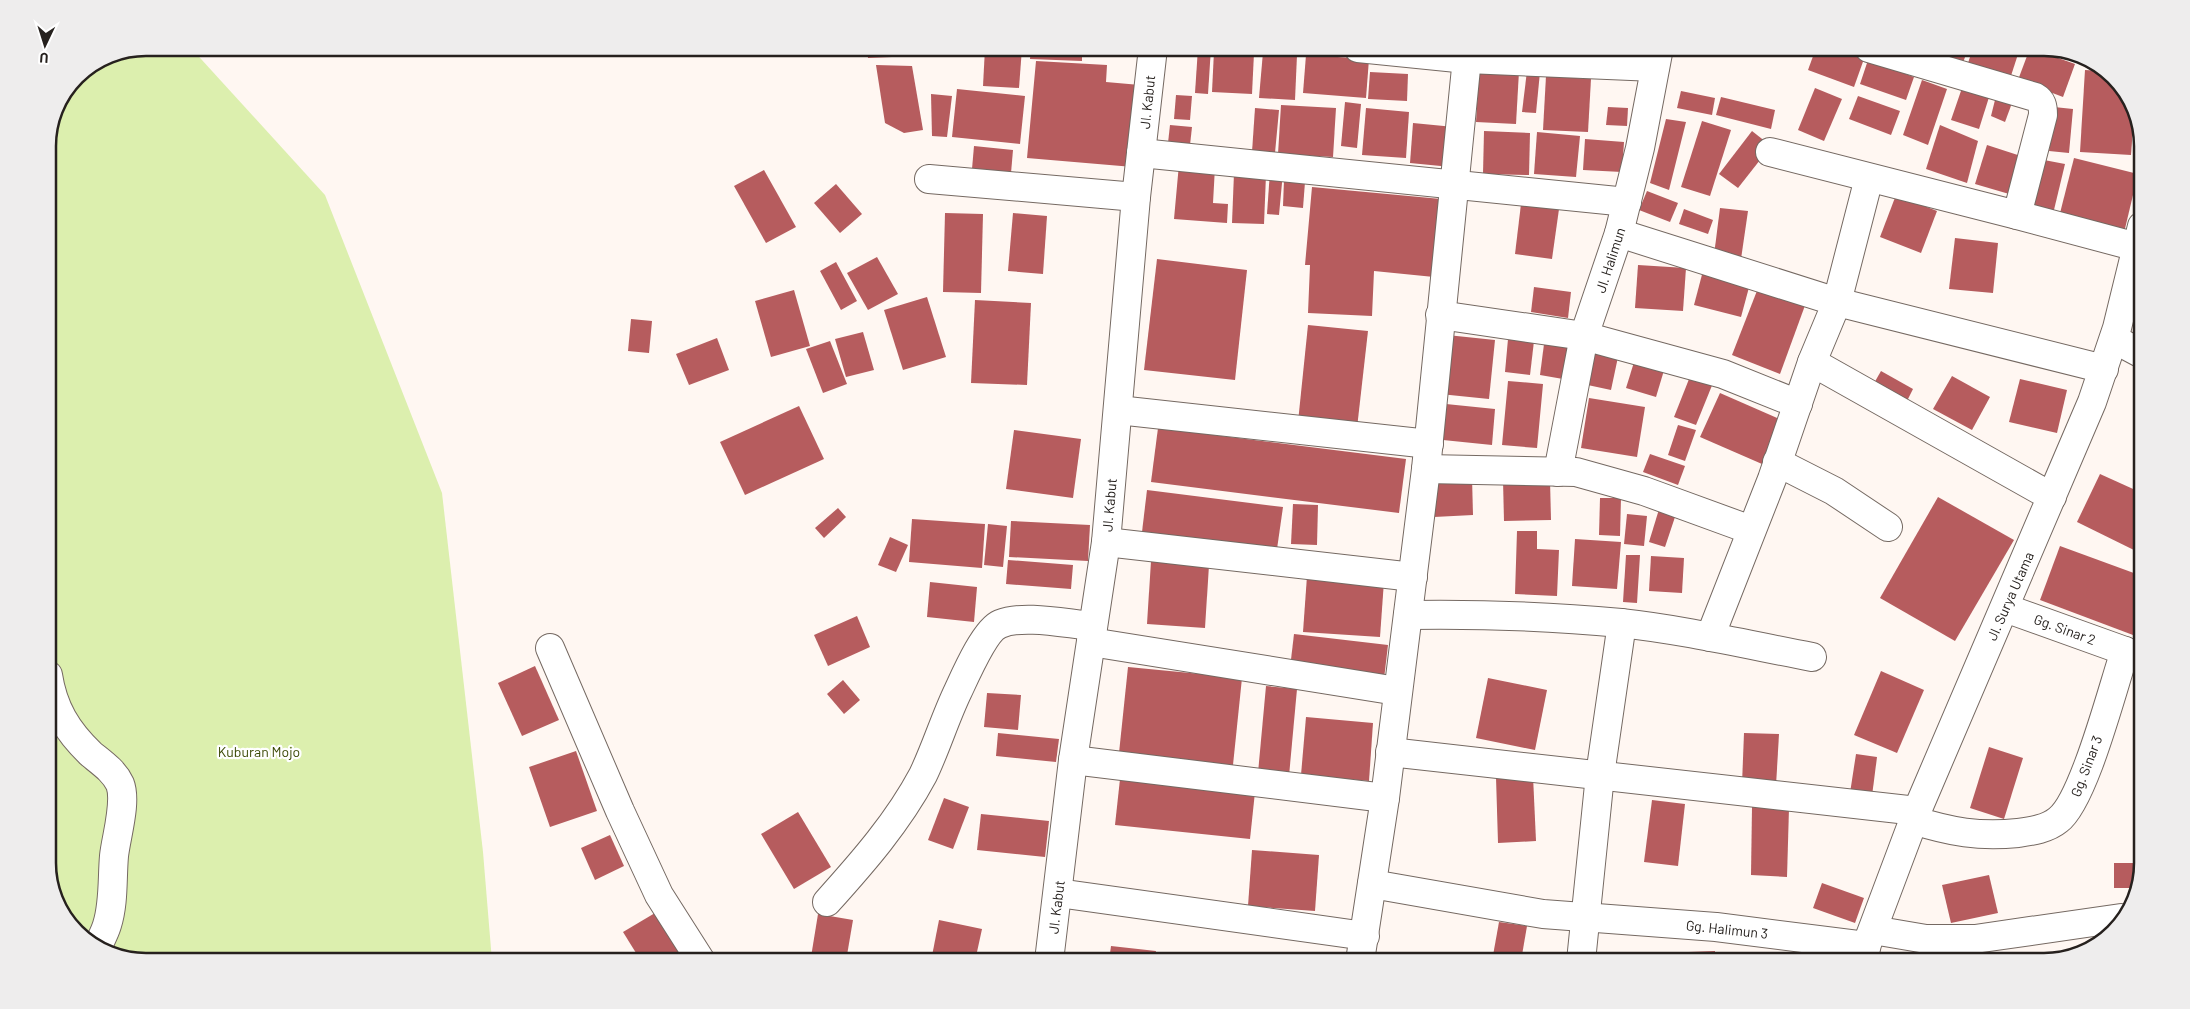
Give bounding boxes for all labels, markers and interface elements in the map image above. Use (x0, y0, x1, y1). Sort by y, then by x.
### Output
north arrow (20, 20, 70, 70)
text: U (39, 50, 49, 67)
street label: Jl. Kabut (1136, 74, 1158, 130)
street label: Jl. Halimun (1591, 225, 1629, 295)
street label: Jl. Kabut (1098, 477, 1120, 533)
street label: Jl. Surya Utama (1983, 549, 2037, 643)
street label: Gg. Sinar 2 (2032, 610, 2098, 648)
street label: Gg. Sinar 3 (2067, 733, 2105, 799)
park label: Kuburan Mojo (218, 743, 300, 760)
street label: Jl. Kabut (1044, 879, 1068, 935)
street label: Gg. Halimun 3 (1685, 916, 1769, 942)

